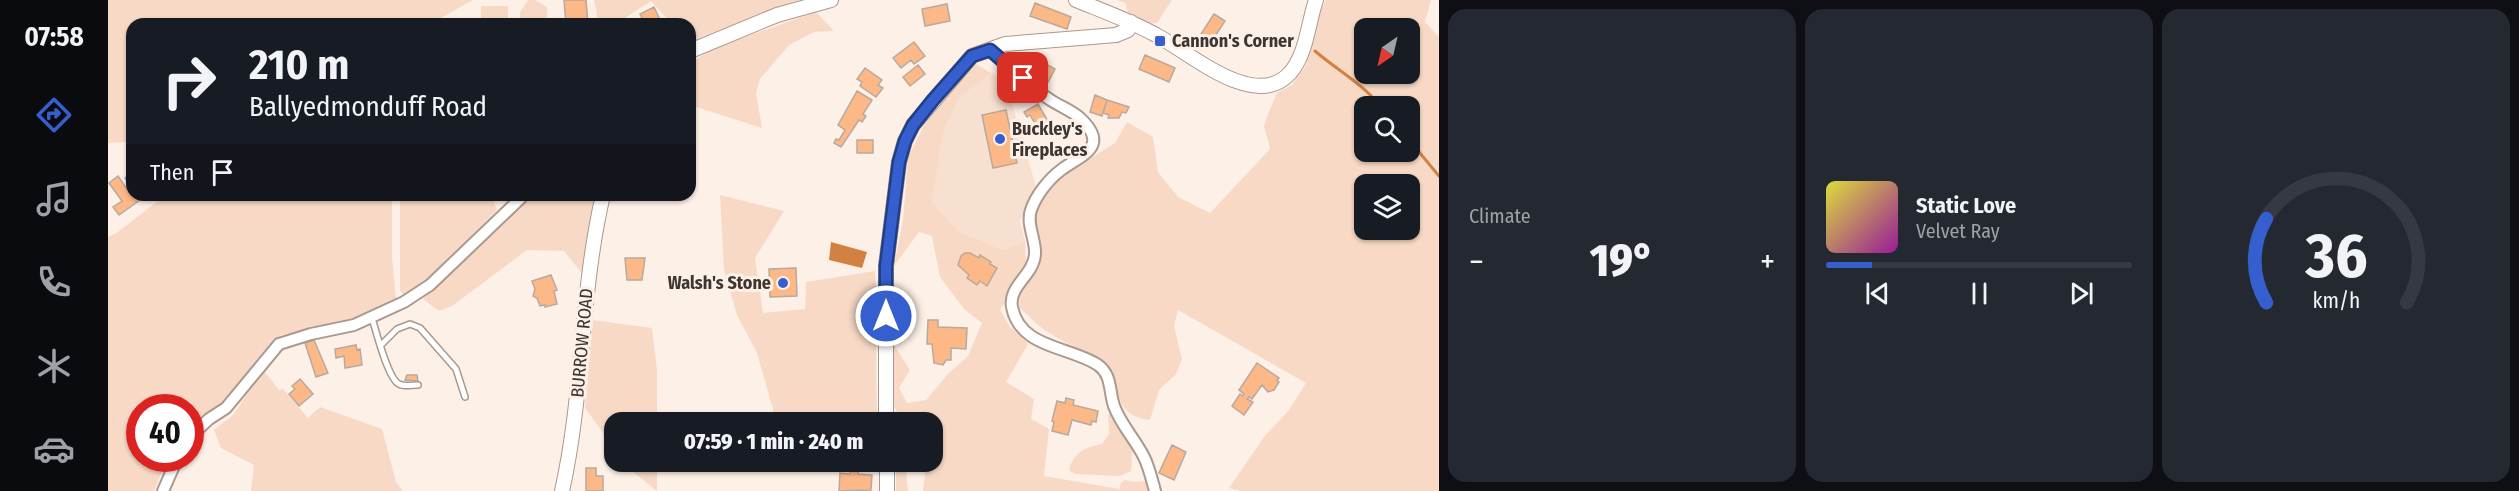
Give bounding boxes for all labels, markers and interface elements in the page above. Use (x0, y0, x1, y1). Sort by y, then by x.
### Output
north arrow (1354, 18, 1420, 84)
map controls (1354, 18, 1420, 240)
text: 07:58 (24, 21, 84, 53)
place label: Cannon's Corner (1172, 30, 1294, 52)
marker: Cannon's Corner (1153, 34, 1167, 48)
text: 210 m (249, 40, 349, 90)
icon: right (150, 42, 228, 120)
pin (997, 52, 1048, 103)
icon: arrive (1006, 61, 1039, 94)
text: Ballyedmonduff Road (249, 91, 487, 123)
icon: directions (33, 94, 75, 136)
button: search (1354, 96, 1420, 162)
place label: Buckley's Fireplaces (1012, 118, 1088, 161)
marker: Buckley's Fireplaces (993, 132, 1007, 146)
icon: arrive (206, 156, 239, 189)
text: Then (150, 159, 194, 186)
button: layers (1354, 174, 1420, 240)
icon: music (33, 178, 75, 220)
text: Static Love (1916, 192, 2016, 219)
text: Climate (1469, 204, 1531, 228)
text: Velvet Ray (1916, 219, 2000, 243)
text: 36 (2304, 219, 2367, 294)
text: 19° (1590, 234, 1654, 288)
text: − (1469, 242, 1484, 282)
text: + (1760, 242, 1775, 282)
icon: phone (33, 261, 75, 303)
place label: Walsh's Stone (668, 272, 771, 294)
marker: Walsh's Stone (776, 276, 790, 290)
icon: previous (1861, 277, 1894, 310)
icon: pause (1963, 277, 1996, 310)
icon: next (2065, 277, 2098, 310)
position arrow (854, 284, 918, 348)
street label: BURROW ROAD (566, 287, 598, 399)
text: km/h (2312, 288, 2360, 314)
icon: climate (33, 345, 75, 387)
speed limit sign: 40 (126, 394, 204, 472)
icon: car (33, 428, 75, 470)
text: 07:59 · 1 min · 240 m (684, 428, 863, 455)

